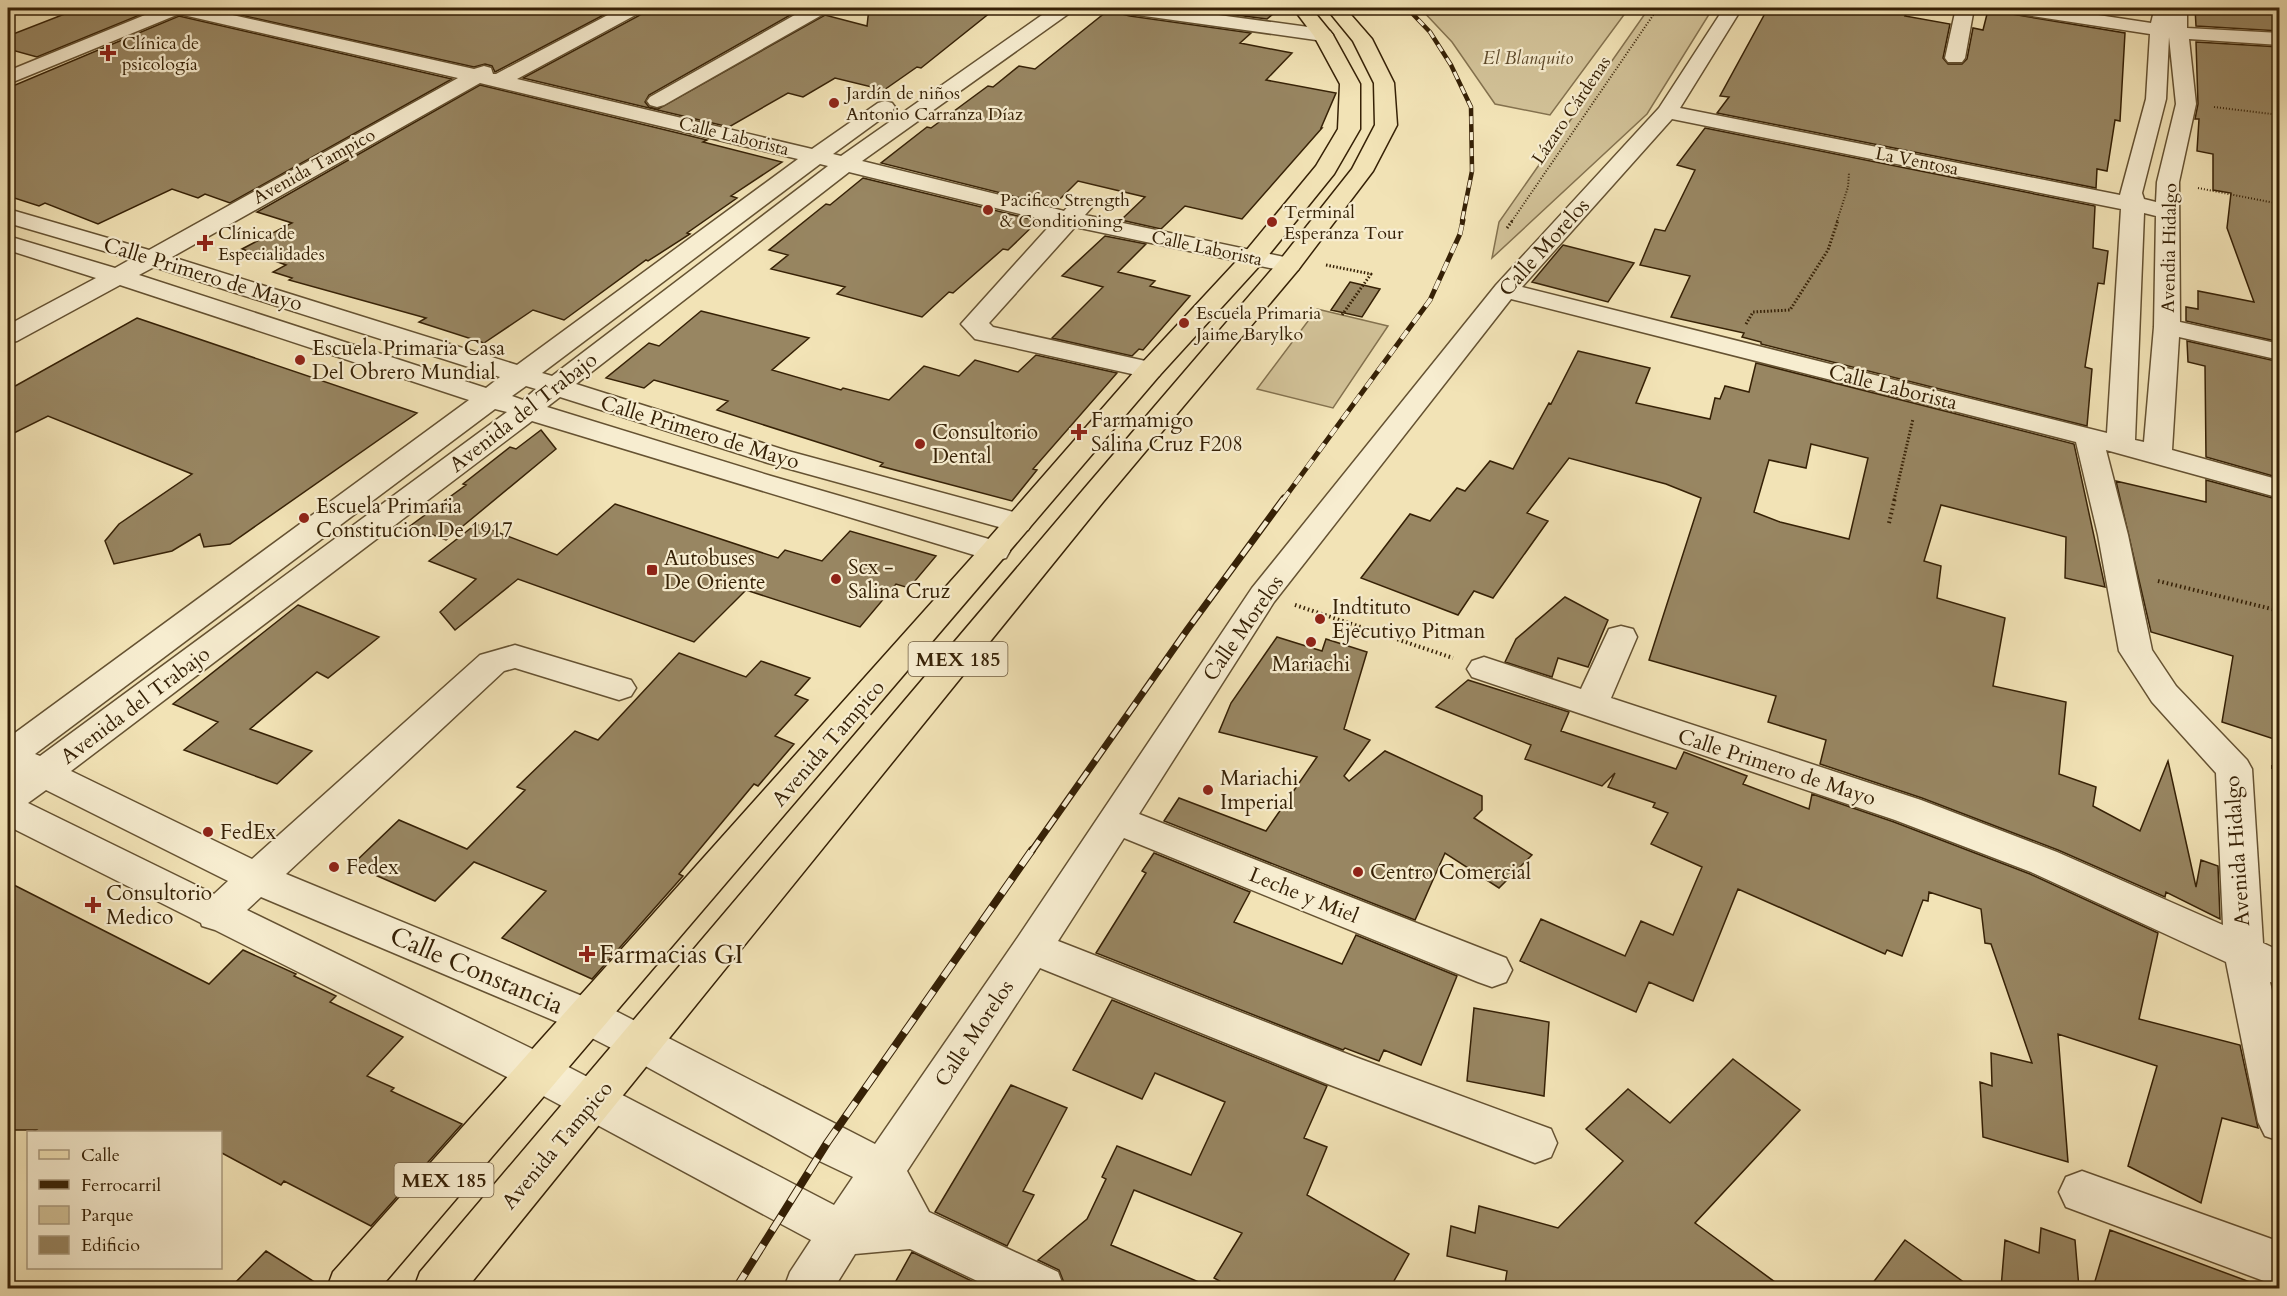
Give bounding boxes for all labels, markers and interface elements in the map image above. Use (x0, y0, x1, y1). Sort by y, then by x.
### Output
place label: Clínica de psicología (122, 31, 199, 77)
marker: Clínica de psicología (99, 44, 117, 62)
park label: El Blanquito (1483, 46, 1573, 71)
street label: Lázaro Cárdenas (1526, 51, 1617, 169)
place label: Jardín de niños Antonio Carranza Díaz (843, 81, 1023, 127)
marker: Jardín de niños Antonio Carranza Díaz (827, 96, 841, 110)
street label: Calle Laborista (676, 111, 792, 162)
street label: Avenida Tampico (249, 122, 380, 210)
street label: La Ventosa (1873, 141, 1961, 182)
street label: Avendia Hidalgo (2156, 183, 2183, 313)
place label: Pacifico Strength & Conditioning (1000, 188, 1130, 234)
street label: Calle Morelos (1492, 192, 1596, 303)
place label: Terminal Esperanza Tour (1284, 200, 1404, 246)
marker: Pacifico Strength & Conditioning (981, 203, 995, 217)
marker: Terminal Esperanza Tour (1265, 215, 1279, 229)
place label: Clínica de Especialidades (218, 221, 325, 267)
street label: Calle Laborista (1149, 225, 1265, 272)
street label: Calle Primero de Mayo (100, 230, 306, 319)
marker: Clínica de Especialidades (196, 234, 214, 252)
place label: Escuela Primaria Jaime Barylko (1193, 301, 1321, 347)
marker: Escuela Primaria Jaime Barylko (1177, 316, 1191, 330)
place label: Escuela Primaria Casa Del Obrero Mundial (312, 334, 505, 387)
street label: Avenida del Trabajo (443, 345, 603, 479)
marker: Escuela Primaria Casa Del Obrero Mundial (293, 353, 307, 367)
street label: Calle Laborista (1825, 357, 1960, 417)
street label: Calle Primero de Mayo (597, 388, 803, 477)
place label: Farmamigo Salina Cruz F208 (1091, 406, 1243, 459)
place label: Consultorio Dental (932, 418, 1038, 471)
marker: Farmamigo Salina Cruz F208 (1072, 425, 1086, 439)
marker: Consultorio Dental (913, 437, 927, 451)
place label: Escuela Primaria Constitucion De 1917 (316, 492, 513, 545)
marker: Escuela Primaria Constitucion De 1917 (297, 511, 311, 525)
place label: Autobuses De Oriente (664, 544, 766, 597)
place label: Scx - Salina Cruz (848, 553, 951, 606)
marker: Autobuses De Oriente (645, 563, 659, 577)
street label: Calle Morelos (1196, 570, 1291, 687)
marker: Scx - Salina Cruz (829, 572, 843, 586)
place label: Indtituto Ejecutivo Pitman (1332, 593, 1485, 646)
marker: Indtituto Ejecutivo Pitman (1313, 612, 1327, 626)
marker: Mariachi (1304, 635, 1318, 649)
street label: Avenida del Trabajo (55, 640, 216, 771)
road number: MEX 185 (908, 642, 1008, 676)
place label: Mariachi (1272, 650, 1350, 679)
street label: Avenida Tampico (765, 674, 892, 813)
street label: Calle Primero de Mayo (1674, 722, 1880, 813)
place label: Mariachi Imperial (1220, 764, 1299, 817)
street label: Avenida Hidalgo (2218, 775, 2257, 927)
marker: Mariachi Imperial (1201, 783, 1215, 797)
place label: FedEx (220, 818, 277, 847)
marker: FedEx (201, 825, 215, 839)
place label: Fedex (346, 853, 399, 882)
place label: Centro Comercial (1370, 858, 1531, 887)
marker: Fedex (327, 860, 341, 874)
street label: Leche y Miel (1245, 860, 1363, 931)
marker: Centro Comercial (1351, 865, 1365, 879)
place label: Consultorio Medico (106, 879, 212, 932)
marker: Consultorio Medico (84, 896, 102, 914)
street label: Calle Constancia (385, 918, 569, 1023)
place label: Farmacias GI (599, 937, 743, 972)
marker: Farmacias GI (580, 947, 594, 961)
street label: Calle Morelos (928, 974, 1021, 1092)
street label: Avenida Tampico (495, 1075, 620, 1216)
legend (27, 1131, 222, 1269)
text: Calle (81, 1143, 120, 1168)
road number: MEX 185 (394, 1163, 494, 1197)
text: Ferrocarril (81, 1173, 161, 1198)
text: Parque (81, 1203, 134, 1228)
text: Edificio (81, 1233, 140, 1258)

